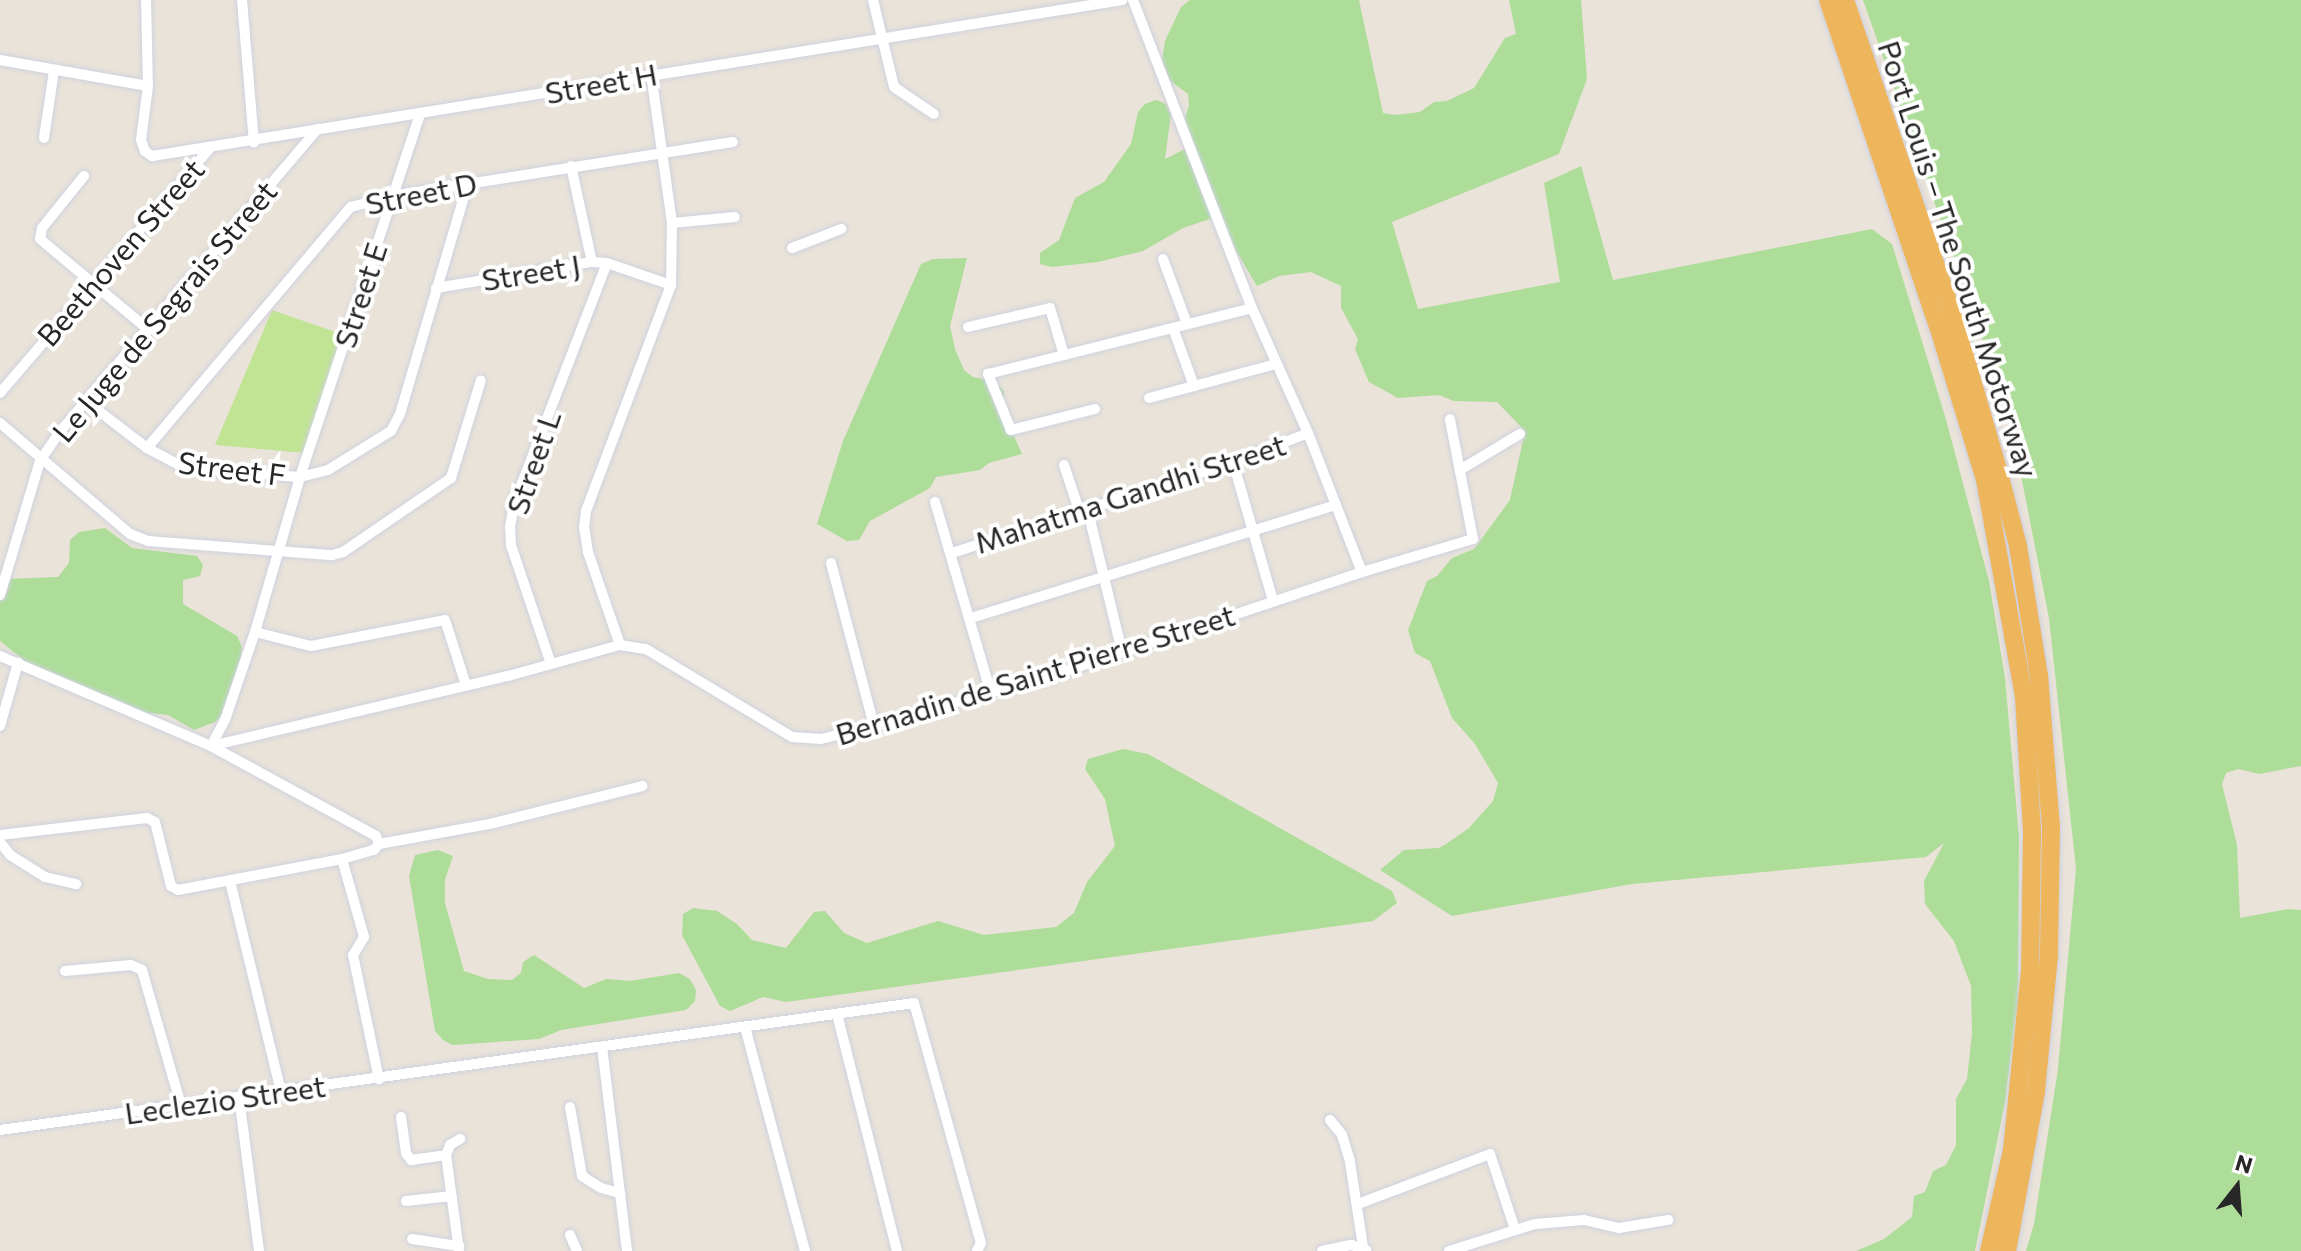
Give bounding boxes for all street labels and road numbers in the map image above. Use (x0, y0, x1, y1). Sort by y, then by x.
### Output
street label: Port Louis – The South Motorway (1871, 36, 2047, 482)
street label: Street H (542, 55, 660, 111)
street label: Beethoven Street (29, 151, 211, 353)
street label: Street D (362, 165, 480, 221)
street label: Le Juge de Segrais Street (44, 173, 284, 449)
street label: Street E (326, 238, 394, 352)
street label: Street J (479, 246, 583, 298)
street label: Street L (498, 405, 568, 519)
street label: Mahatma Gandhi Street (970, 426, 1290, 560)
street label: Street F (176, 444, 288, 492)
street label: Bernadin de Saint Pierre Street (831, 596, 1239, 752)
street label: Leclezio Street (122, 1067, 328, 1131)

